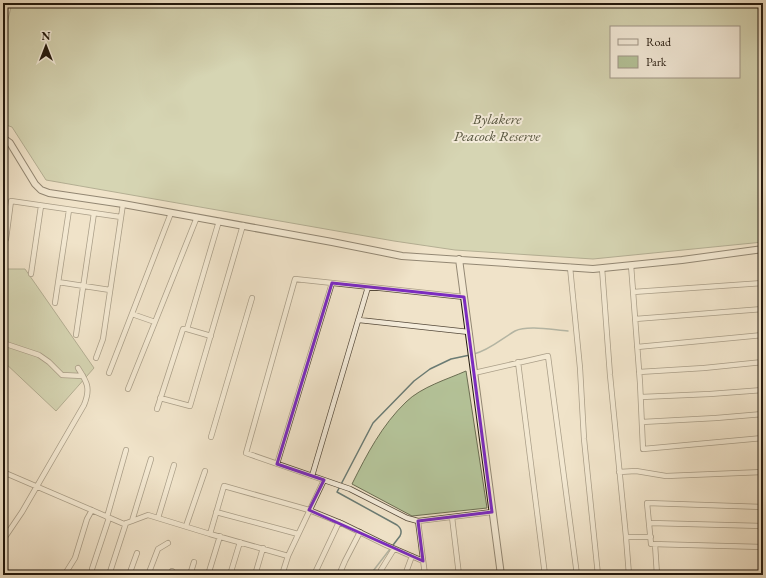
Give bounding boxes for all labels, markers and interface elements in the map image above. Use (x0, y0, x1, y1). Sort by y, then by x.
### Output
north arrow (26, 26, 66, 66)
legend (610, 26, 740, 78)
text: N (42, 29, 51, 43)
text: Road (646, 34, 672, 50)
text: Park (646, 54, 667, 70)
park label: Bylakere Peacock Reserve (454, 109, 541, 145)

